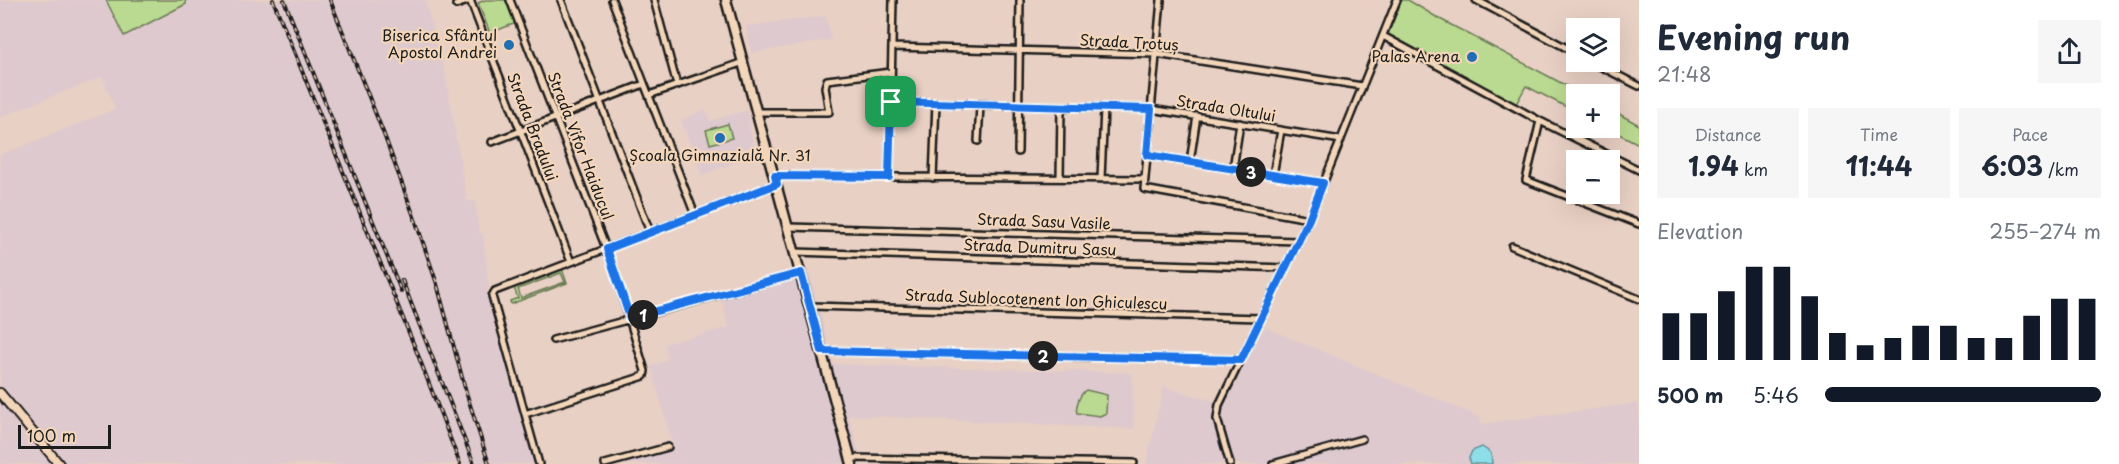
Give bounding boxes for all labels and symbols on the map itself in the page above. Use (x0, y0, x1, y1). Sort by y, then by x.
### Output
place label: Biserica Sfântul Apostol Andrei (382, 23, 497, 63)
street label: Strada Trotuș (1079, 27, 1179, 56)
marker: Biserica Sfântul Apostol Andrei (502, 38, 516, 52)
place label: Palas Arena (1371, 44, 1461, 67)
marker: Palas Arena (1465, 50, 1479, 64)
street label: Strada Vifor Haiducul (543, 68, 620, 223)
street label: Strada Bradului (502, 69, 565, 184)
pin (865, 76, 916, 127)
street label: Strada Oltului (1175, 88, 1278, 127)
marker: Școala Gimnazială Nr. 31 (713, 131, 727, 145)
place label: Școala Gimnazială Nr. 31 (629, 143, 811, 166)
pin: 3 (1236, 157, 1266, 187)
street label: Strada Sasu Vasile (977, 207, 1111, 234)
street label: Strada Dumitru Sasu (963, 232, 1117, 261)
street label: Strada Sublocotenent Ion Ghiculescu (904, 282, 1168, 315)
pin: 1 (628, 300, 658, 330)
pin: 2 (1028, 341, 1058, 371)
scale bar (18, 422, 111, 450)

